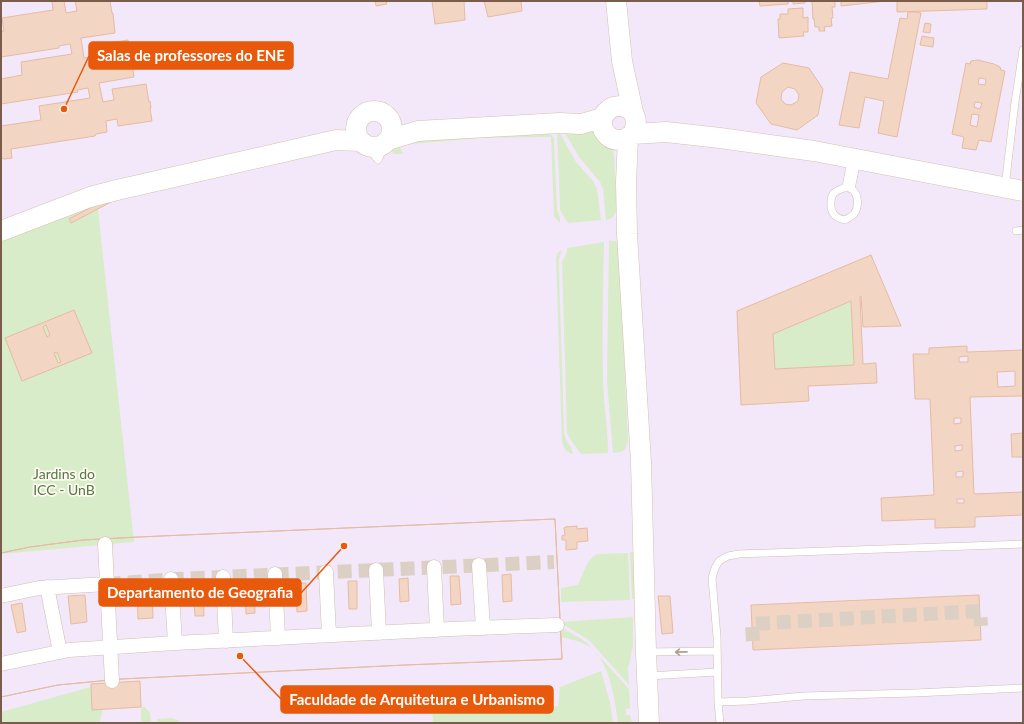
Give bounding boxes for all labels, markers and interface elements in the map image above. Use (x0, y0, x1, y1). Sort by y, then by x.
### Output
callout: Salas de professores do ENE (89, 42, 293, 69)
text: Salas de professores do ENE (97, 46, 285, 64)
park label: Jardins do ICC - UnB (33, 465, 95, 498)
callout: Departamento de Geografia (99, 579, 301, 606)
text: Departamento de Geografia (107, 583, 293, 601)
one-way arrow (675, 648, 688, 656)
callout: Faculdade de Arquitetura e Urbanismo (281, 686, 553, 713)
text: Faculdade de Arquitetura e Urbanismo (289, 690, 545, 708)

